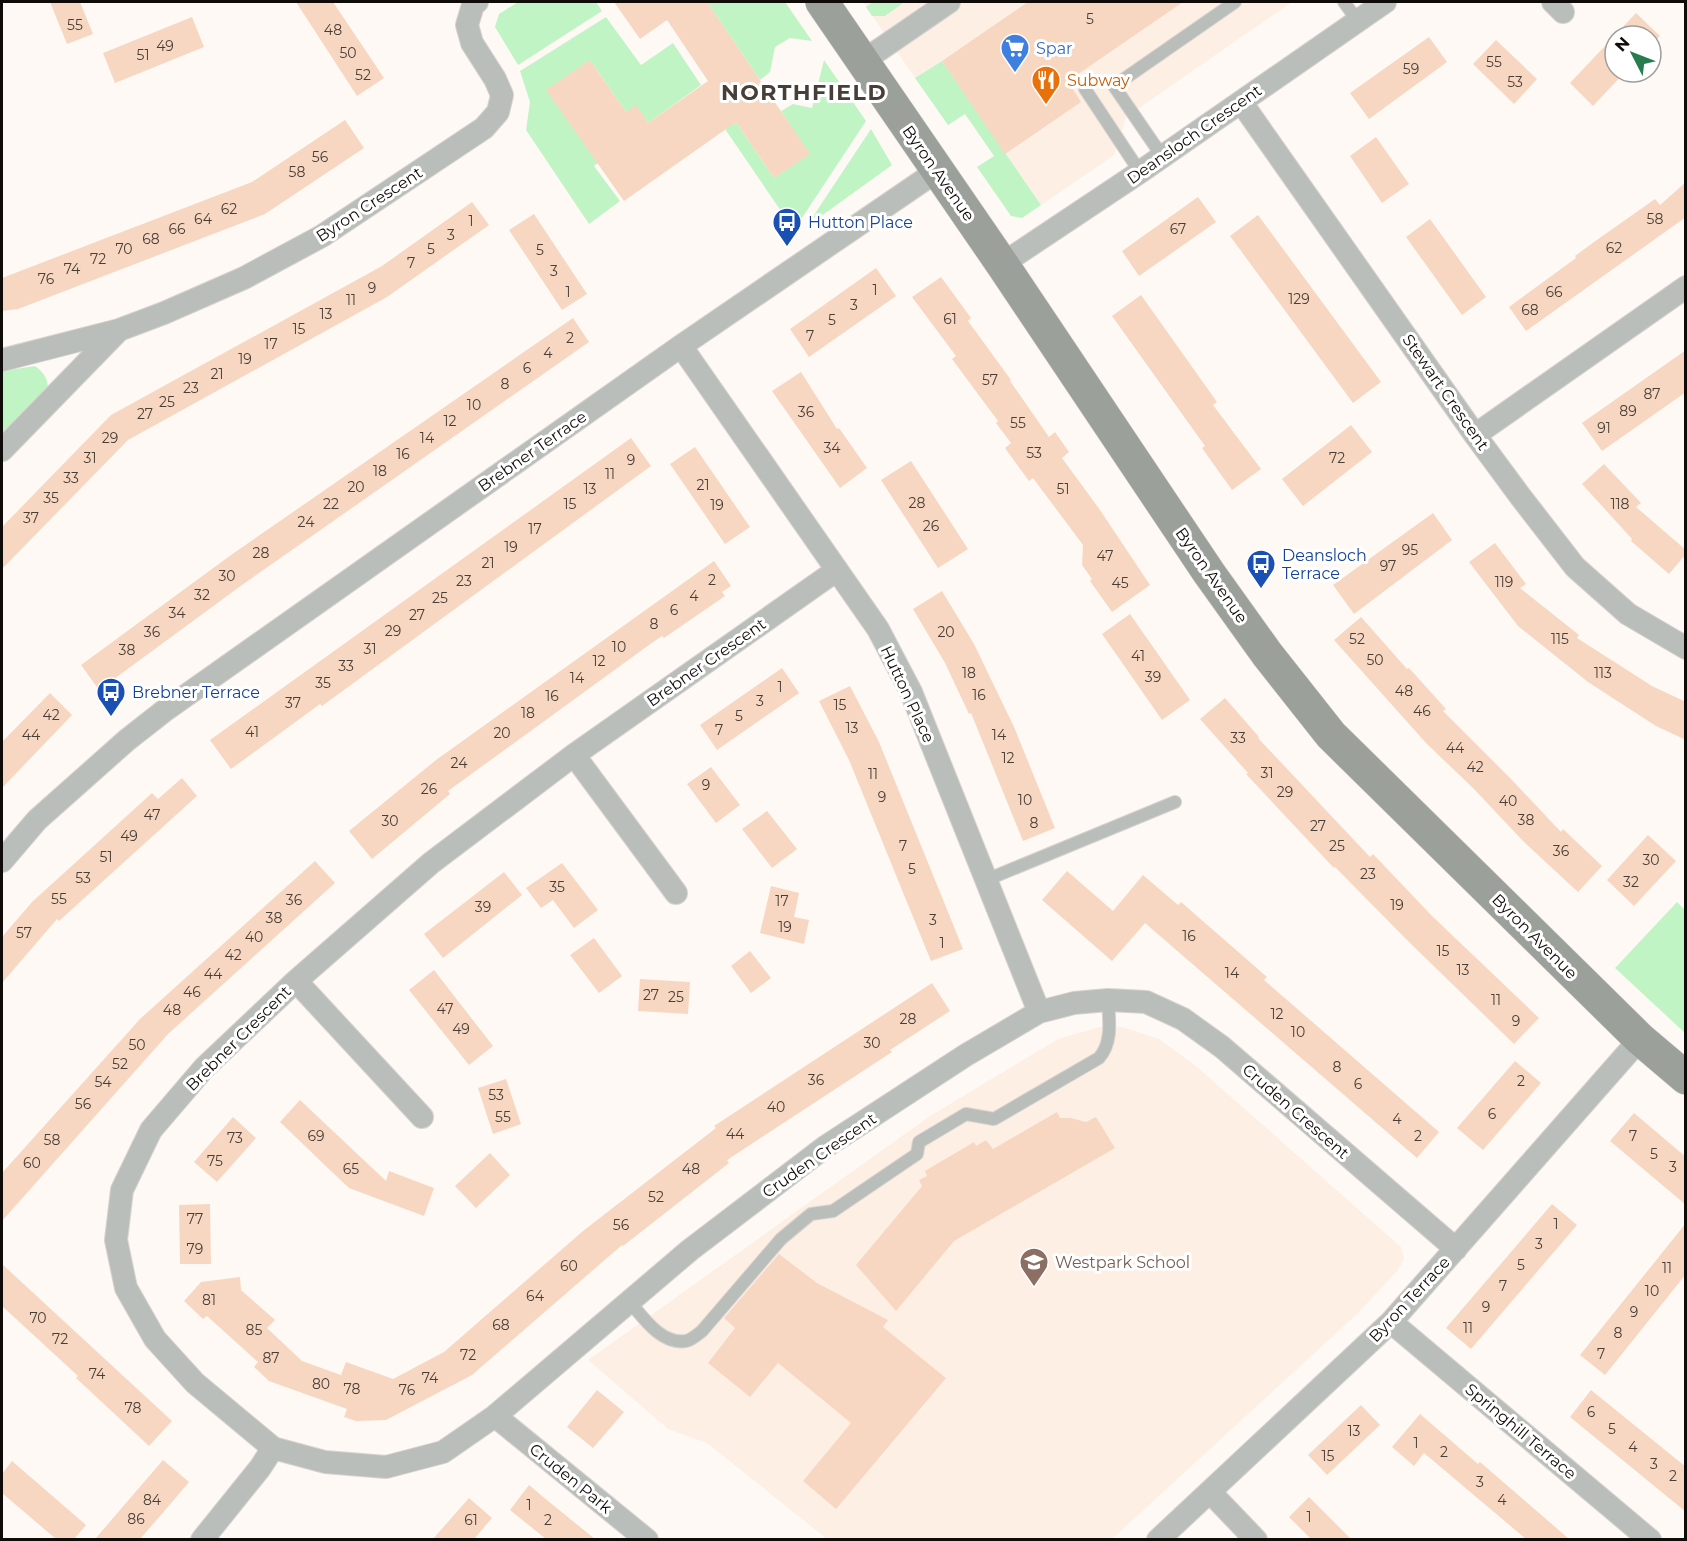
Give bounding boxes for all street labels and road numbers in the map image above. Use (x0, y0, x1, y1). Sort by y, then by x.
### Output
street label: Deansloch Crescent (1123, 81, 1266, 188)
street label: Byron Avenue (899, 122, 979, 225)
street label: Byron Crescent (313, 163, 426, 246)
street label: Stewart Crescent (1399, 331, 1493, 454)
street label: Brebner Terrace (474, 407, 590, 496)
street label: Byron Avenue (1172, 524, 1252, 627)
street label: Brebner Crescent (643, 614, 770, 711)
street label: Hutton Place (877, 643, 938, 746)
street label: Byron Avenue (1488, 890, 1581, 983)
street label: Brebner Crescent (182, 982, 295, 1095)
street label: Cruden Crescent (1239, 1060, 1353, 1163)
street label: Cruden Crescent (759, 1109, 880, 1202)
street label: Byron Terrace (1365, 1253, 1454, 1346)
street label: Springhill Terrace (1461, 1379, 1580, 1483)
street label: Cruden Park (526, 1439, 616, 1518)

